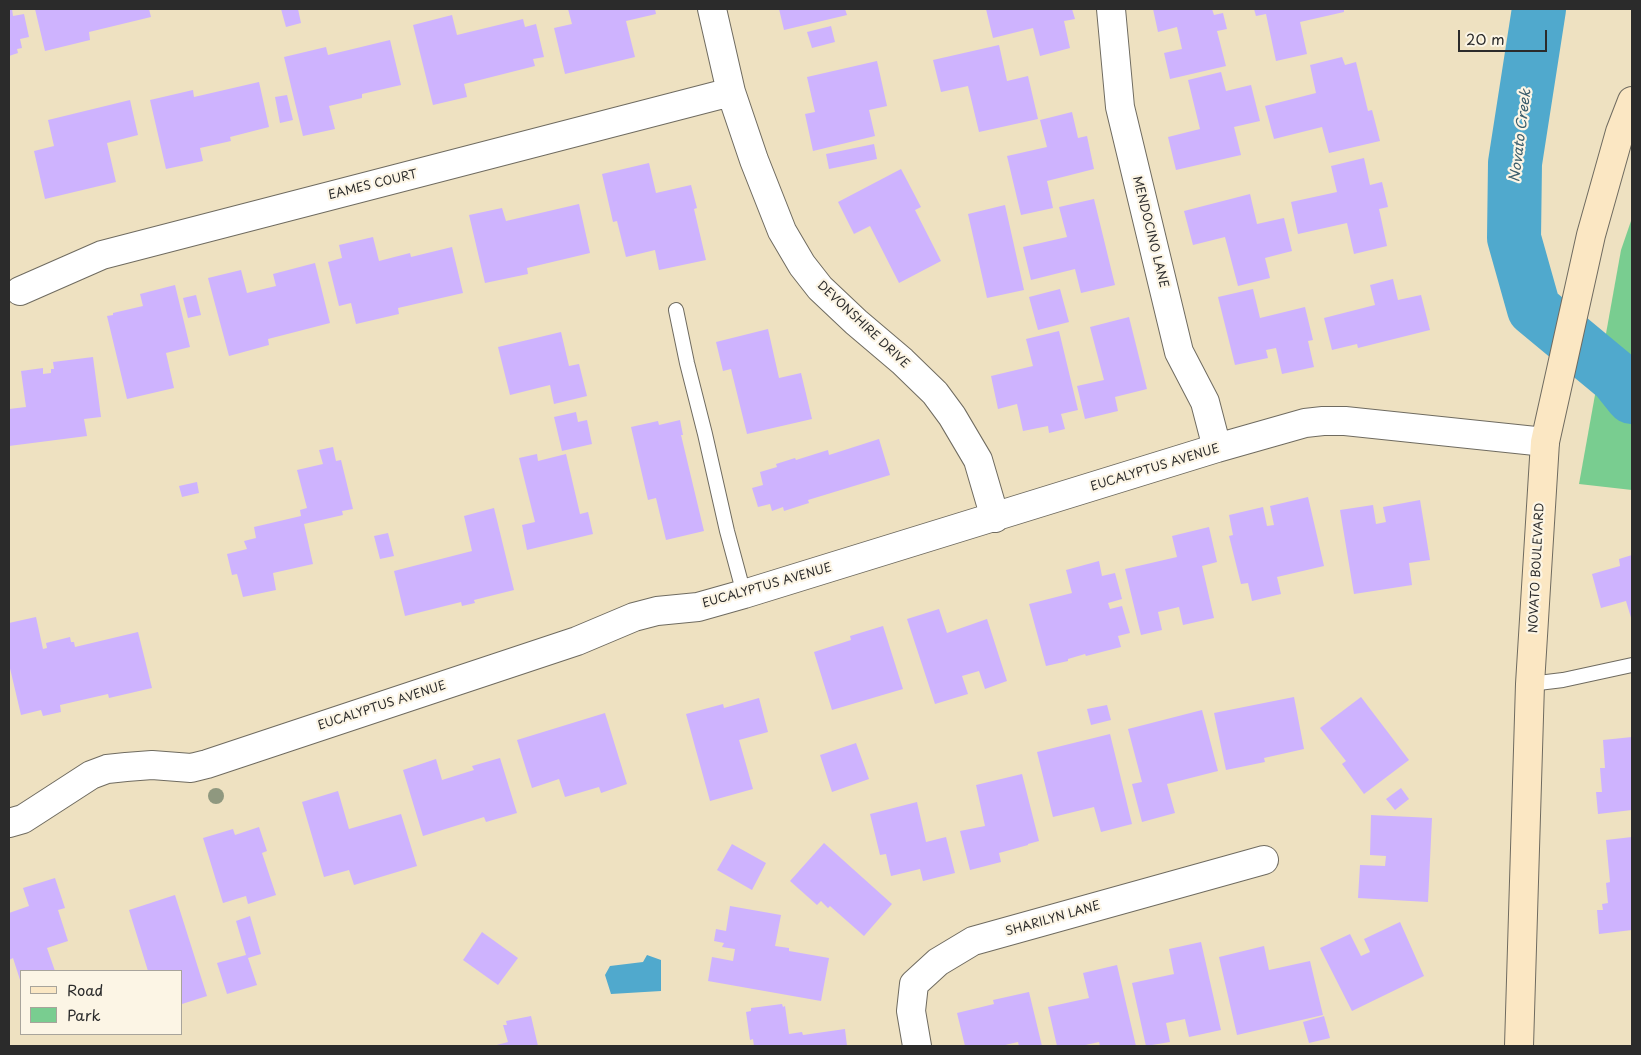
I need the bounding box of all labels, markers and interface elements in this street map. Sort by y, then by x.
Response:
scale bar [1461,20,1550,52]
text: 20 m [1466,27,1505,50]
water label: Novato Creek [1507,88,1535,184]
street label: EAMES COURT [327,167,419,203]
street label: MENDOCINO LANE [1129,175,1171,289]
street label: DEVONSHIRE DRIVE [814,279,912,371]
street label: EUCALYPTUS AVENUE [1089,442,1221,494]
street label: NOVATO BOULEVARD [1526,502,1548,634]
street label: EUCALYPTUS AVENUE [701,561,833,611]
street label: EUCALYPTUS AVENUE [316,679,448,733]
street label: SHARILYN LANE [1004,899,1102,939]
legend [20,970,182,1035]
text: Road [67,978,103,1001]
text: Park [67,1003,101,1026]

